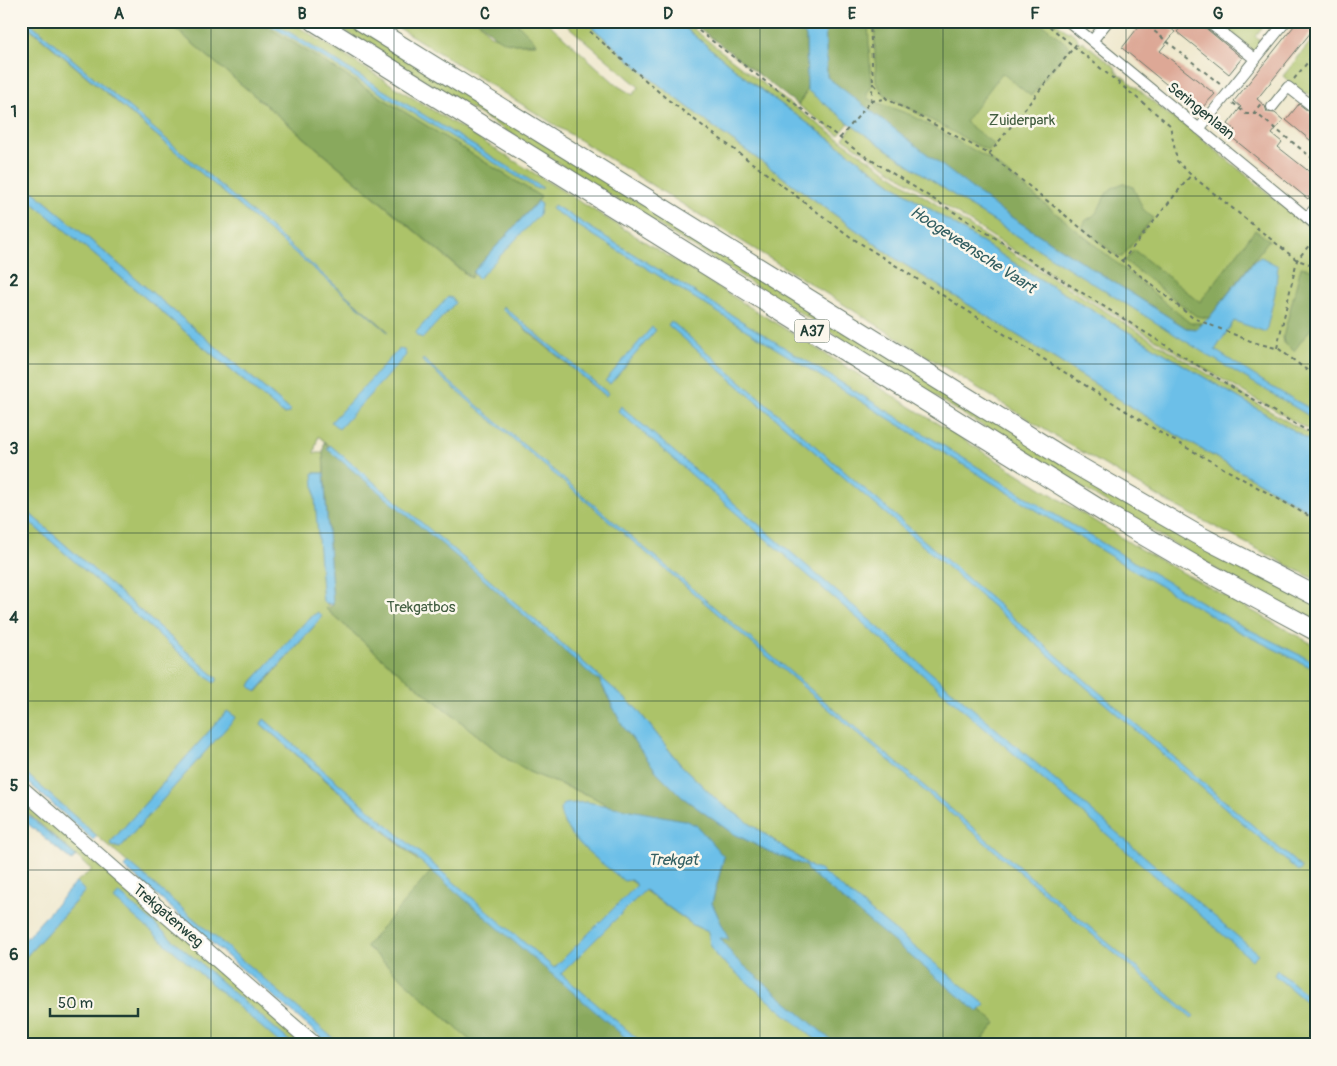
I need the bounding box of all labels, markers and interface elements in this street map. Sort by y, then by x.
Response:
text: A [114,4,125,24]
text: B [297,4,307,24]
text: C [480,4,490,24]
text: D [663,4,673,24]
text: E [848,4,857,24]
text: F [1030,4,1040,24]
text: G [1213,4,1224,24]
street label: Seringenlaan [1163,78,1239,144]
text: 1 [11,102,17,122]
park label: Zuiderpark [989,111,1056,130]
water label: Hoogeveensche Vaart [907,202,1041,299]
text: 2 [10,271,19,291]
road number: A37 [794,320,830,342]
text: 3 [10,439,19,459]
park label: Trekgatbos [387,598,456,617]
text: 4 [9,608,19,628]
text: 5 [10,776,19,796]
water label: Trekgat [648,850,699,870]
street label: Trekgatenweg [129,880,207,952]
text: 6 [9,945,19,965]
scale bar [50,986,138,1018]
text: 50 m [58,994,93,1013]

